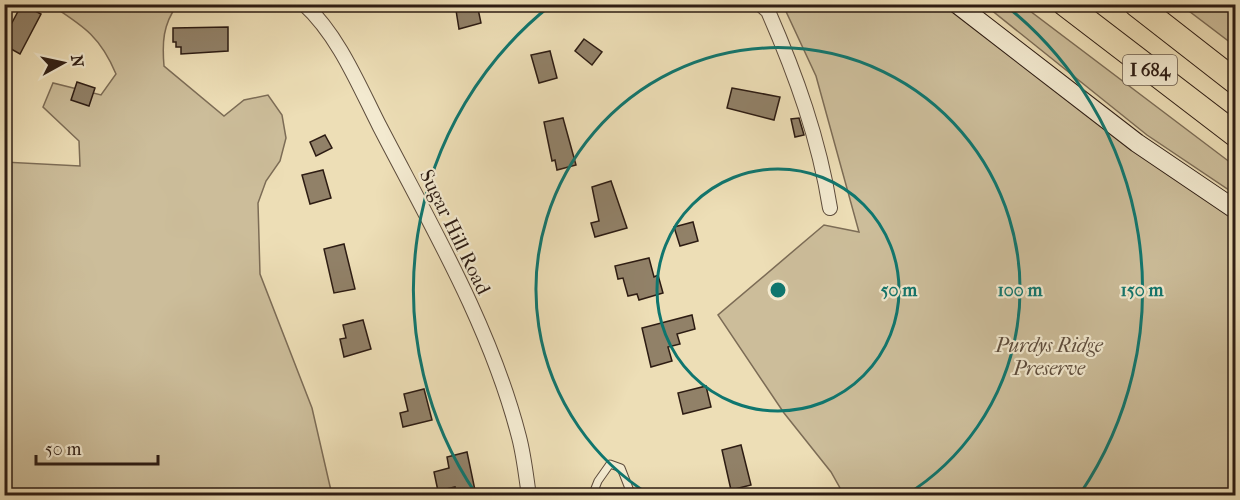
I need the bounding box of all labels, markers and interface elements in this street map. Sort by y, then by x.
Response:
north arrow [33,33,93,93]
text: N [67,54,88,69]
road number: I 684 [1123,55,1177,85]
street label: Sugar Hill Road [415,166,496,299]
centre of rings [768,280,788,300]
text: 50 m [881,280,918,301]
text: 100 m [997,280,1044,301]
text: 150 m [1121,280,1164,301]
park label: Purdys Ridge Preserve [994,334,1104,380]
scale bar [36,428,158,466]
text: 50 m [45,439,82,460]

